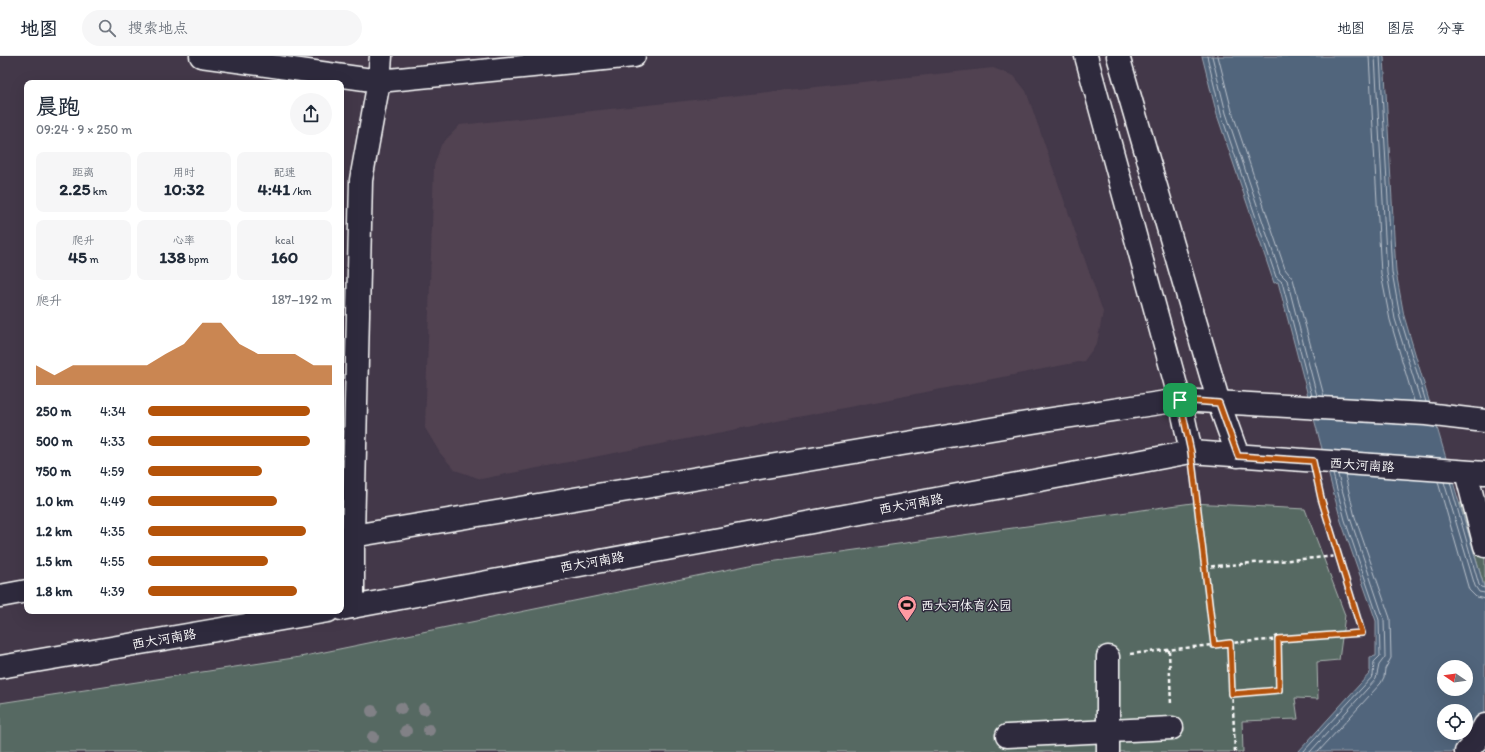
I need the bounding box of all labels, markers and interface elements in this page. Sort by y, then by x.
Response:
search box [82,10,362,46]
text: 地图 [20,17,58,40]
icon: search [96,17,118,39]
text: 搜索地点 [128,19,188,37]
text: 地图 [1337,20,1365,37]
text: 图层 [1387,20,1415,37]
text: 分享 [1437,20,1465,37]
text: 晨跑 [36,93,80,120]
button: share [290,93,332,135]
text: 09:24 · 9 × 250 m [36,122,132,137]
text: 距离 [72,166,94,179]
text: 用时 [173,166,195,179]
text: 配速 [274,166,296,179]
text: 2.25 [59,179,90,199]
text: 10:32 [164,179,204,199]
text: 4:41 [258,179,290,199]
text: km [90,185,107,198]
text: /km [290,185,312,198]
text: 爬升 [72,234,94,247]
text: 心率 [173,234,195,247]
text: kcal [275,234,294,247]
text: 45 [68,247,87,267]
text: 138 [159,247,186,267]
text: 160 [271,247,298,267]
text: m [87,253,99,266]
text: bpm [186,253,209,266]
text: 187–192 m [272,292,332,307]
text: 爬升 [36,293,62,308]
pin [1163,383,1197,417]
icon: arrive [1169,389,1191,411]
text: 250 m [36,404,72,419]
text: 4:34 [100,404,126,419]
text: 500 m [36,434,73,449]
text: 4:33 [100,434,125,449]
street label: 西大河南路 [1329,455,1395,475]
text: 750 m [36,464,71,479]
text: 4:59 [100,464,125,479]
street label: 西大河南路 [878,491,944,517]
text: 1.0 km [36,494,73,509]
text: 4:49 [100,494,126,509]
text: 1.2 km [36,524,72,539]
text: 4:35 [100,524,125,539]
street label: 西大河南路 [559,549,625,575]
text: 1.5 km [36,554,72,569]
text: 4:55 [100,554,125,569]
text: 1.8 km [36,584,72,599]
text: 4:39 [100,584,125,599]
sports icon: 西大河体育公园 [896,594,918,622]
place label: 西大河体育公园 [921,598,1012,613]
street label: 西大河南路 [131,626,197,652]
north arrow [1437,660,1473,696]
map controls [1437,660,1473,740]
button: locate [1437,704,1473,740]

